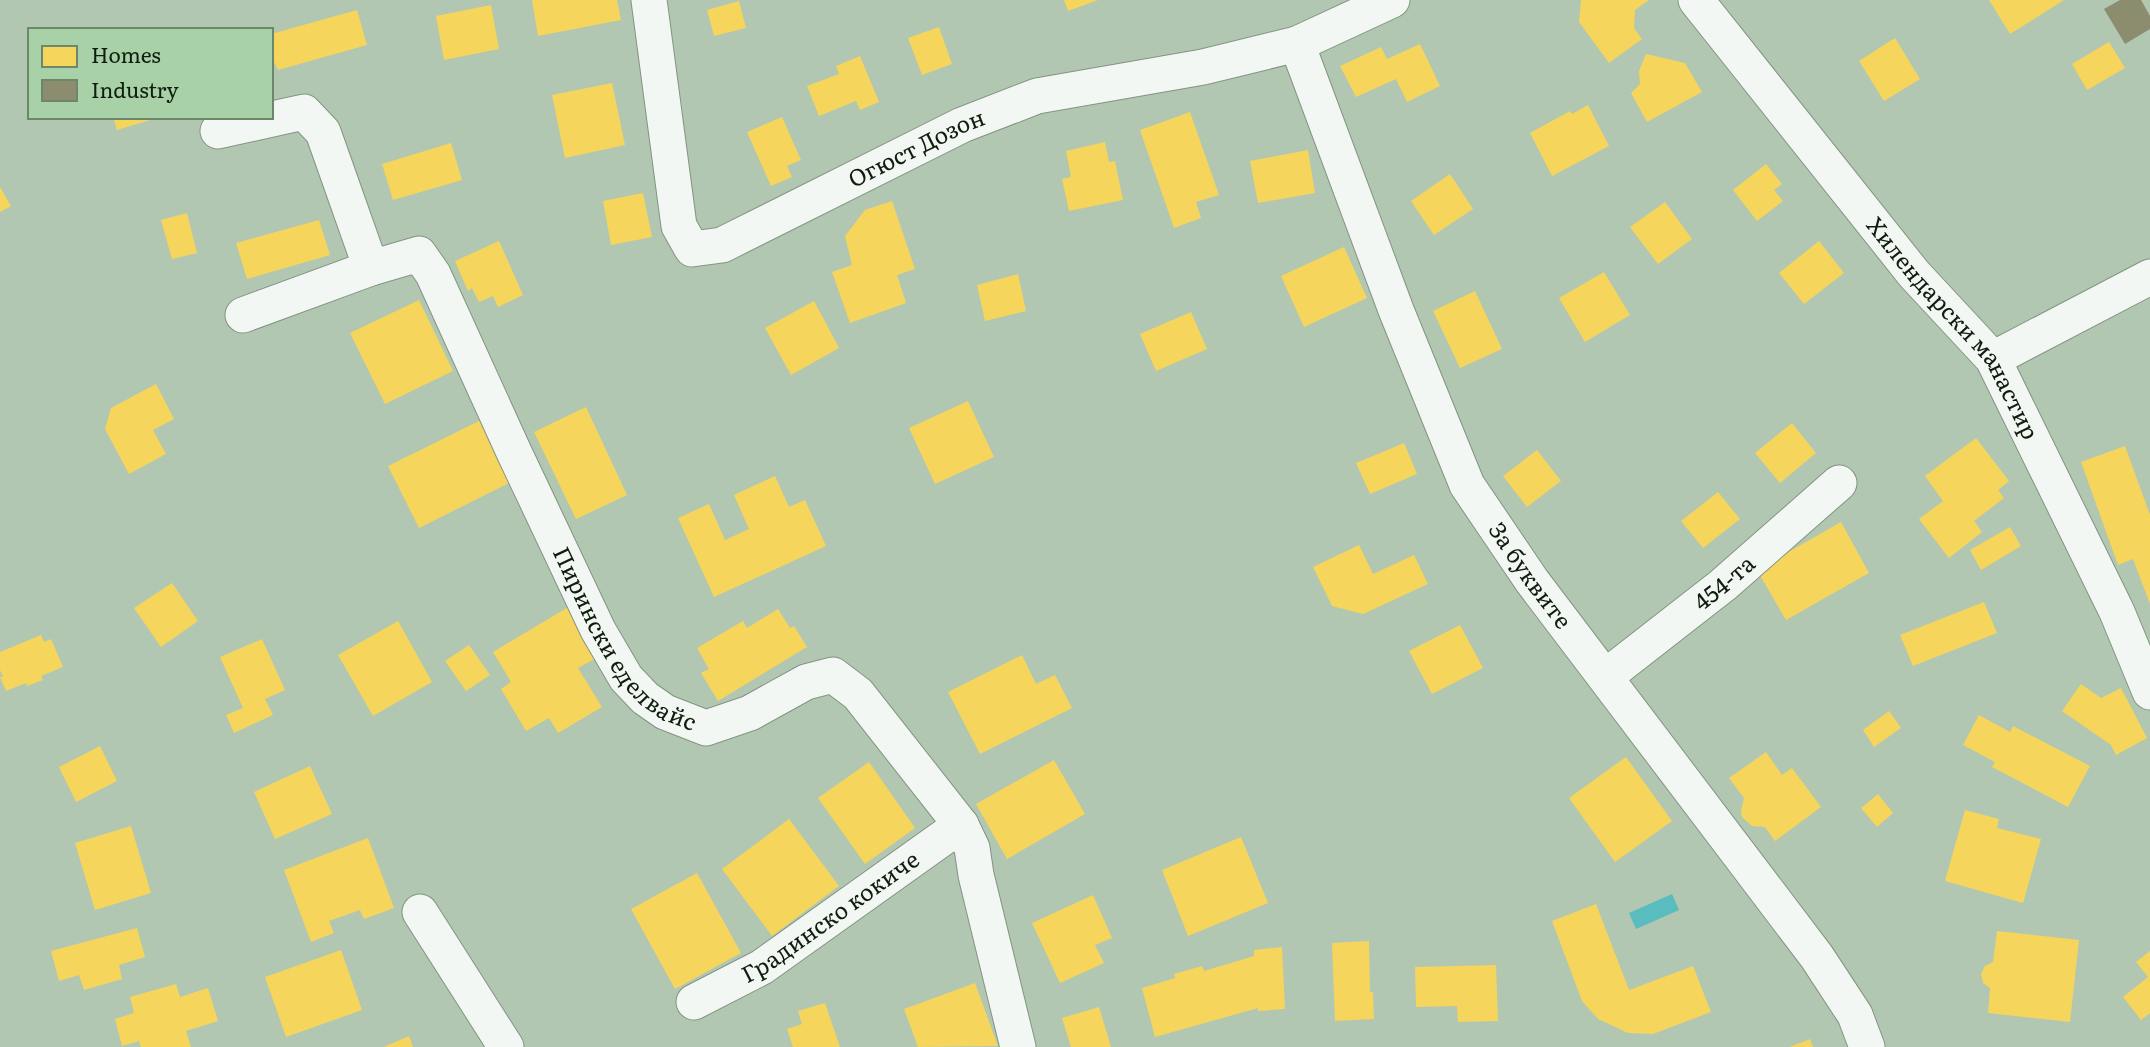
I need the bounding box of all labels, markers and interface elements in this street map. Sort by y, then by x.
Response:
legend [28,28,273,119]
text: Homes [91,38,161,69]
text: Industry [91,73,179,104]
street label: Огюст Дозон [842,99,989,194]
street label: Хилендарски манастир [1860,209,2049,445]
street label: За буквите [1482,514,1581,635]
street label: Пирински еделвайс [546,540,702,738]
street label: 454-та [1685,545,1762,617]
street label: Градинско кокиче [735,841,925,990]

